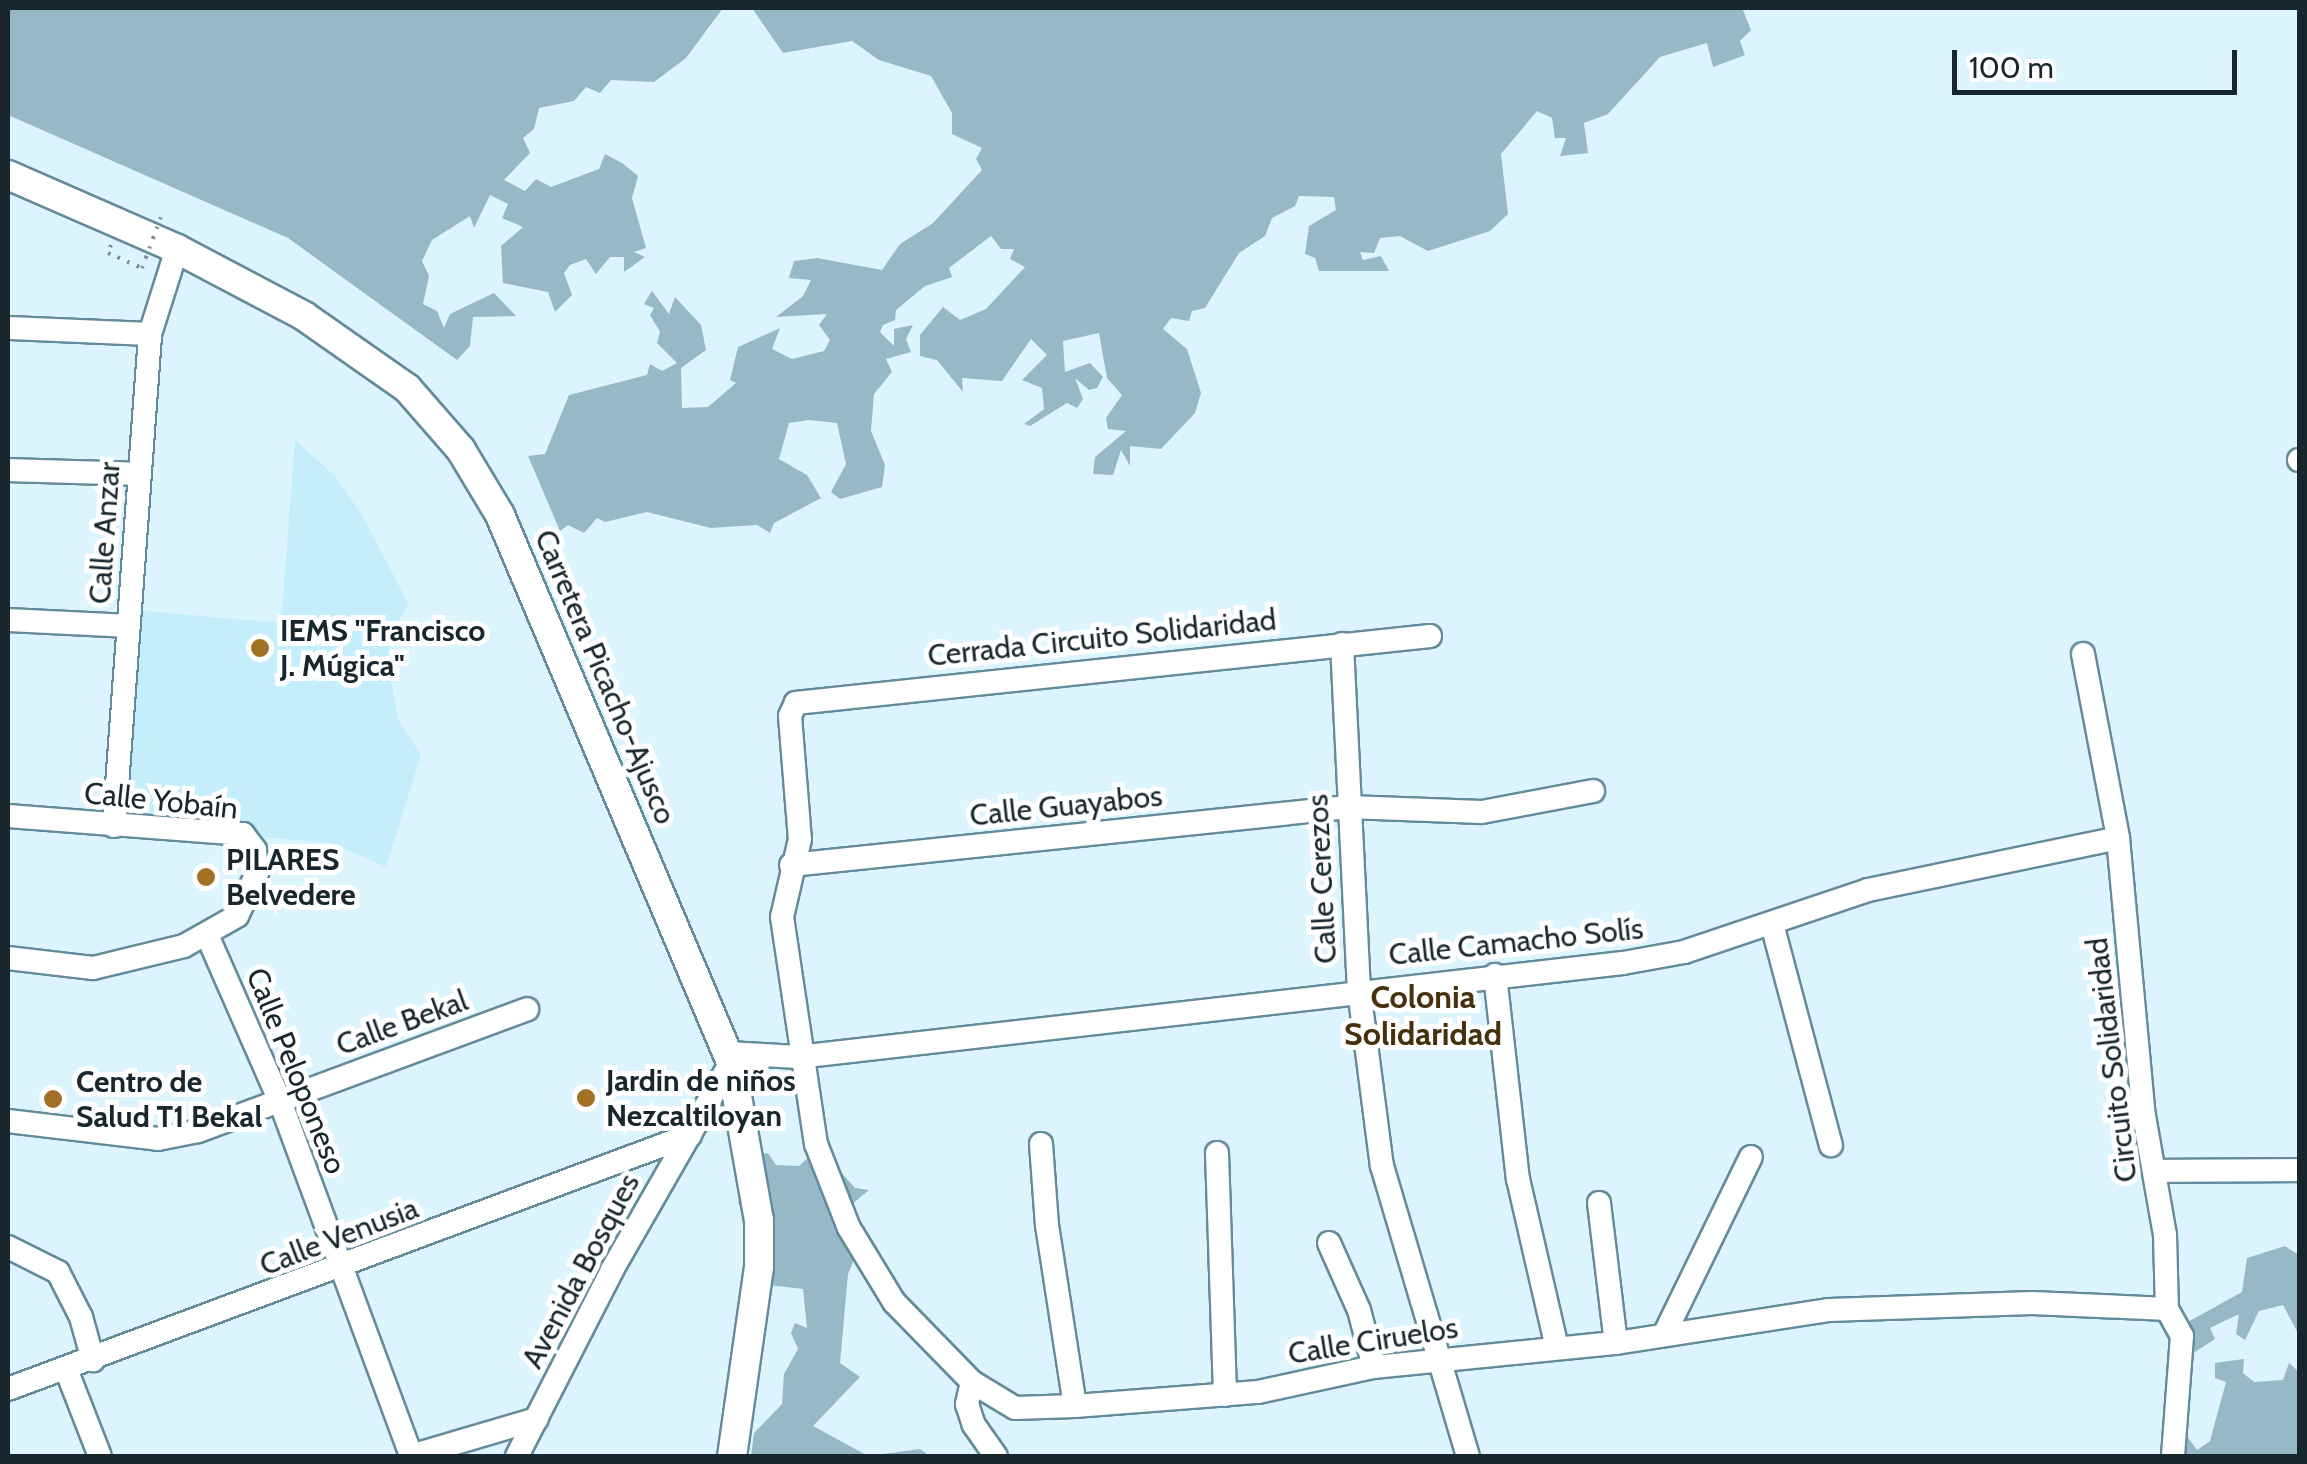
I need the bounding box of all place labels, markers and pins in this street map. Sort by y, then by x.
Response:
place label: IEMS "Francisco J. Múgica" [280,613,485,684]
marker: IEMS "Francisco J. Múgica" [249,637,271,659]
place label: PILARES Belvedere [226,842,356,912]
marker: PILARES Belvedere [195,866,217,888]
place label: Jardin de niños Nezcaltiloyan [606,1063,796,1134]
place label: Centro de Salud T1 Bekal [76,1064,262,1134]
marker: Centro de Salud T1 Bekal [40,1086,66,1112]
marker: Jardin de niños Nezcaltiloyan [575,1087,597,1109]

